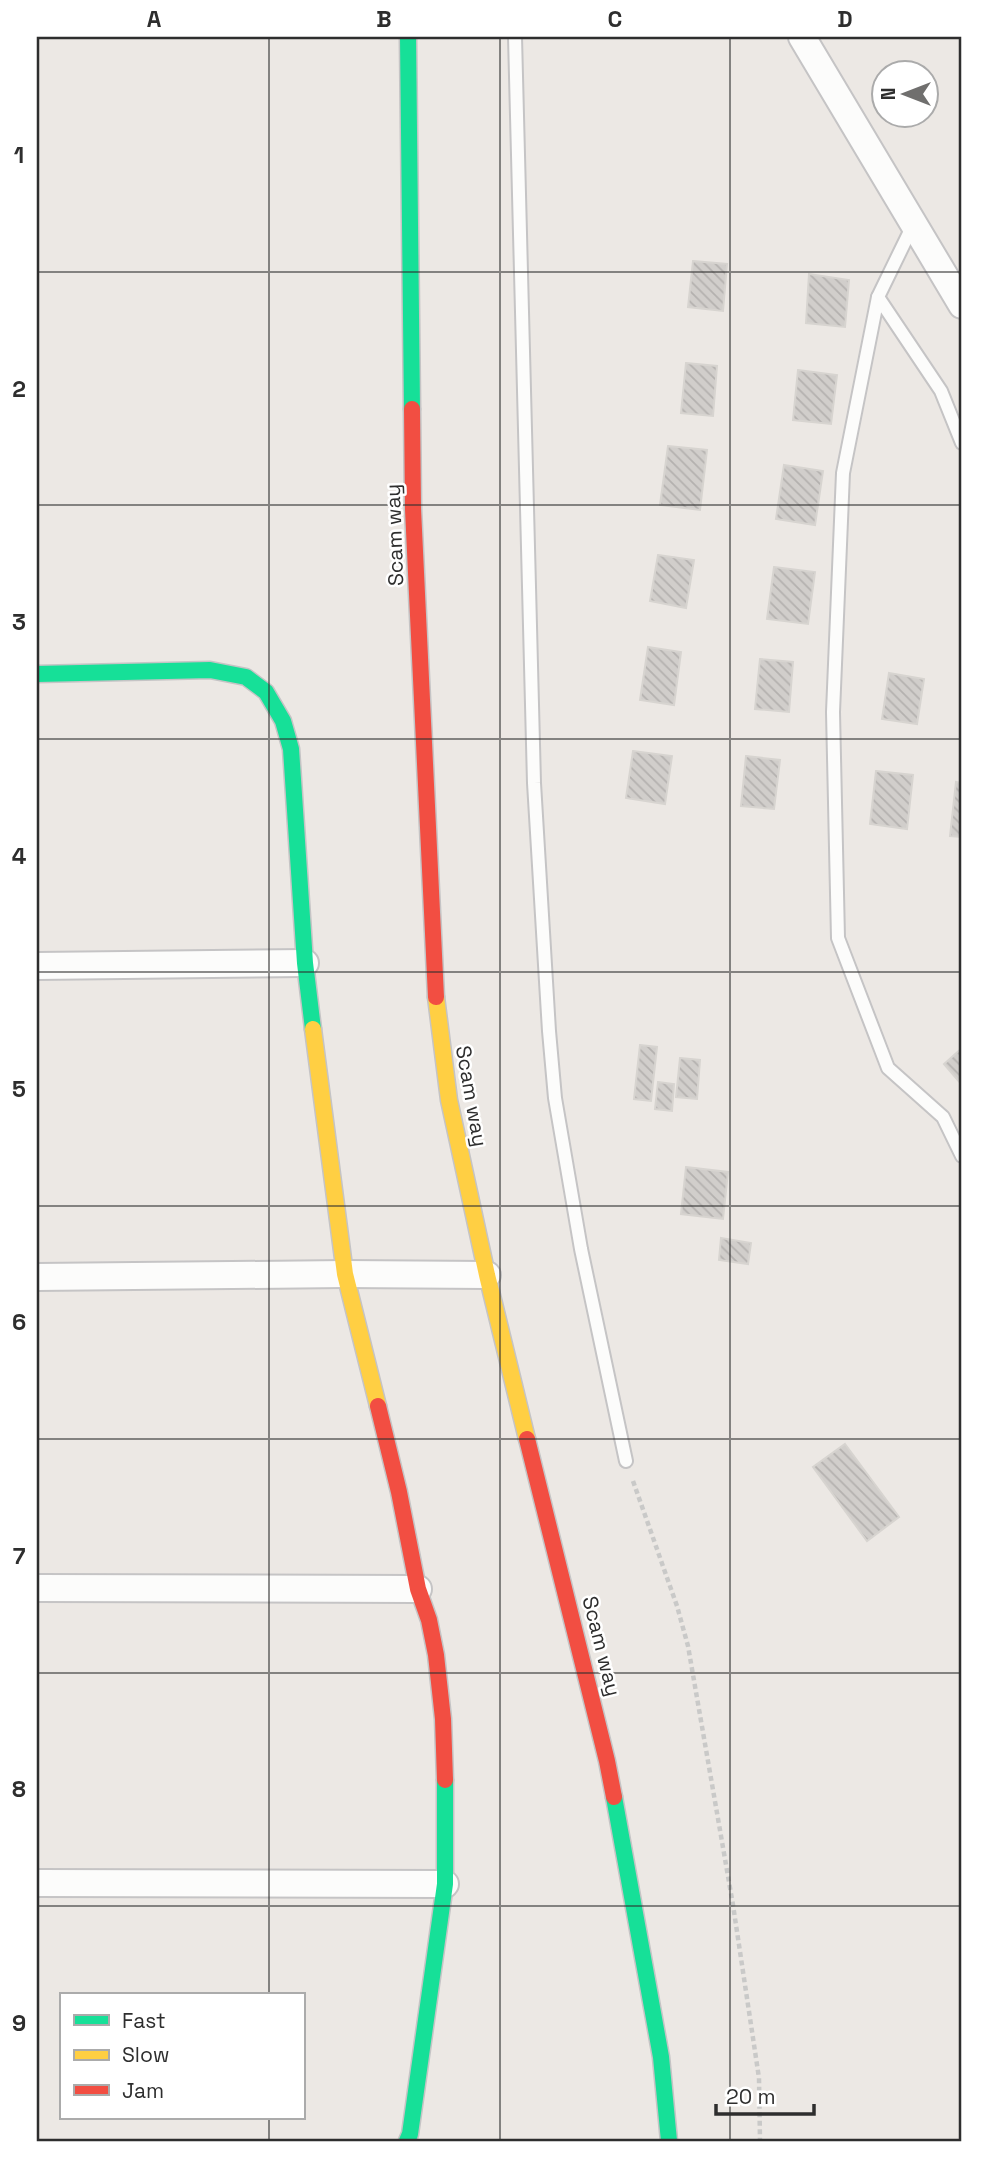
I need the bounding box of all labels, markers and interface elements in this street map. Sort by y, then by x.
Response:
text: A [147,4,162,34]
text: B [376,4,392,34]
text: C [608,4,622,34]
text: D [837,4,853,34]
north arrow [870,60,940,130]
text: N [876,88,901,100]
text: 1 [14,140,24,170]
text: 2 [12,374,26,404]
street label: Scam way [379,483,409,587]
text: 3 [12,607,26,637]
text: 4 [12,841,27,871]
street label: Scam way [450,1043,494,1149]
text: 5 [12,1074,26,1104]
text: 6 [12,1307,26,1337]
text: 7 [13,1541,26,1571]
street label: Scam way [577,1593,627,1699]
text: 8 [12,1774,26,1804]
legend [60,1993,304,2118]
text: Fast [122,2007,166,2034]
text: 9 [12,2008,26,2038]
text: Slow [122,2041,170,2068]
scale bar [716,2073,814,2117]
text: Jam [122,2077,164,2104]
text: 20 m [726,2083,776,2110]

